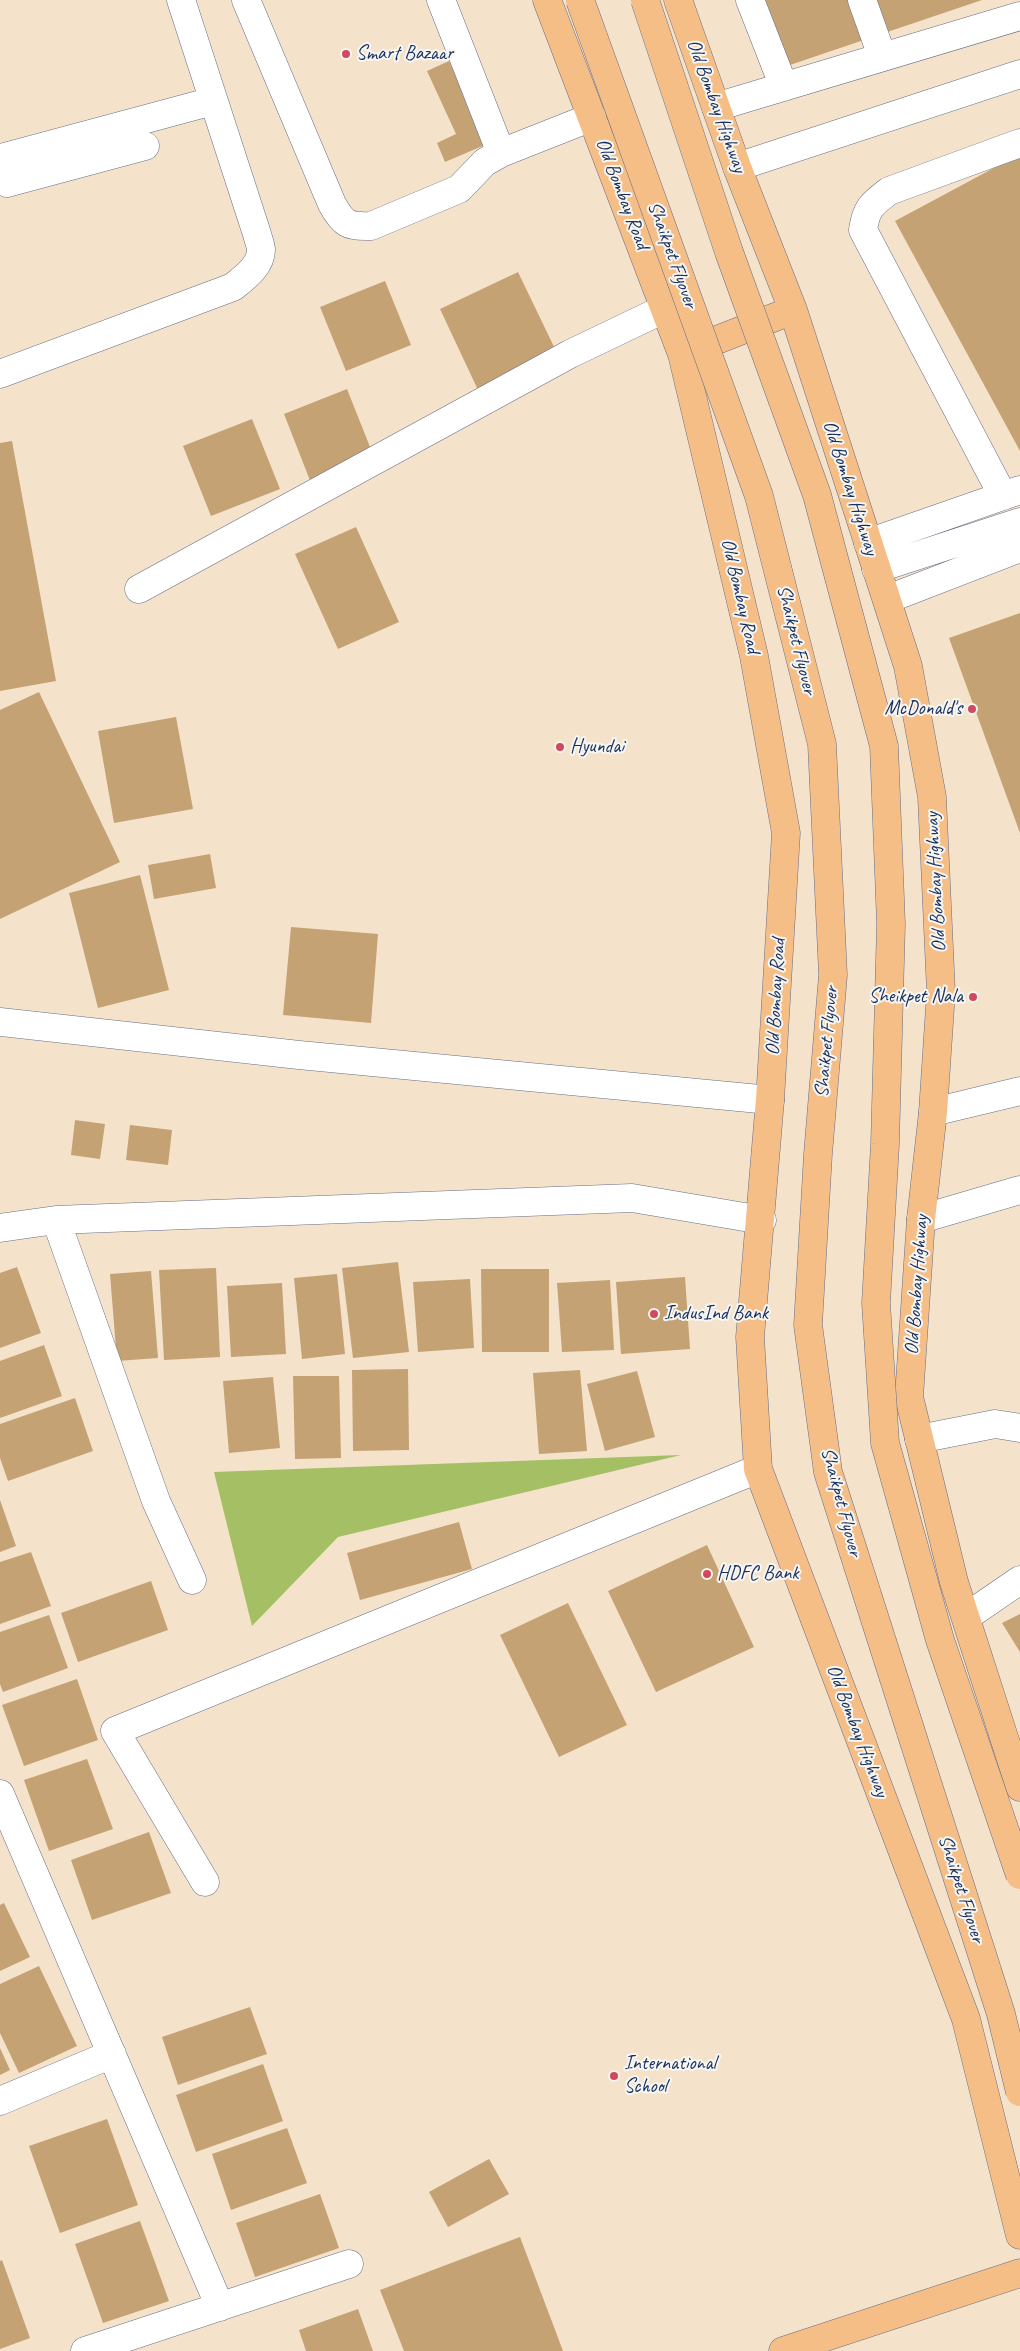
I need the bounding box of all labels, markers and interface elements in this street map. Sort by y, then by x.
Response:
street label: Old Bombay Highway [681,36,751,176]
place label: Smart Bazaar [356,42,453,66]
marker: Smart Bazaar [340,48,352,60]
street label: Old Bombay Road [590,135,654,253]
street label: Shaikpet Flyover [642,198,702,312]
street label: Old Bombay Highway [817,418,883,558]
street label: Old Bombay Road [715,536,765,656]
street label: Shaikpet Flyover [771,583,821,697]
place label: McDonald's [884,697,962,721]
marker: McDonald's [966,703,978,715]
place label: Hyundai [570,735,624,759]
marker: Hyundai [554,741,566,753]
street label: Old Bombay Highway [920,811,952,953]
street label: Old Bombay Road [761,938,791,1056]
street label: Shaikpet Flyover [810,985,844,1099]
place label: Sheikpet Nala [868,985,963,1009]
marker: Sheikpet Nala [967,991,979,1003]
street label: Old Bombay Highway [900,1214,934,1356]
place label: IndusInd Bank [664,1302,768,1326]
marker: IndusInd Bank [648,1308,660,1320]
street label: Shaikpet Flyover [815,1445,867,1559]
place label: HDFC Bank [717,1562,798,1586]
marker: HDFC Bank [701,1568,713,1580]
street label: Old Bombay Highway [821,1661,893,1801]
street label: Shaikpet Flyover [932,1832,990,1946]
place label: International School [624,2052,716,2099]
marker: International School [608,2070,620,2082]

